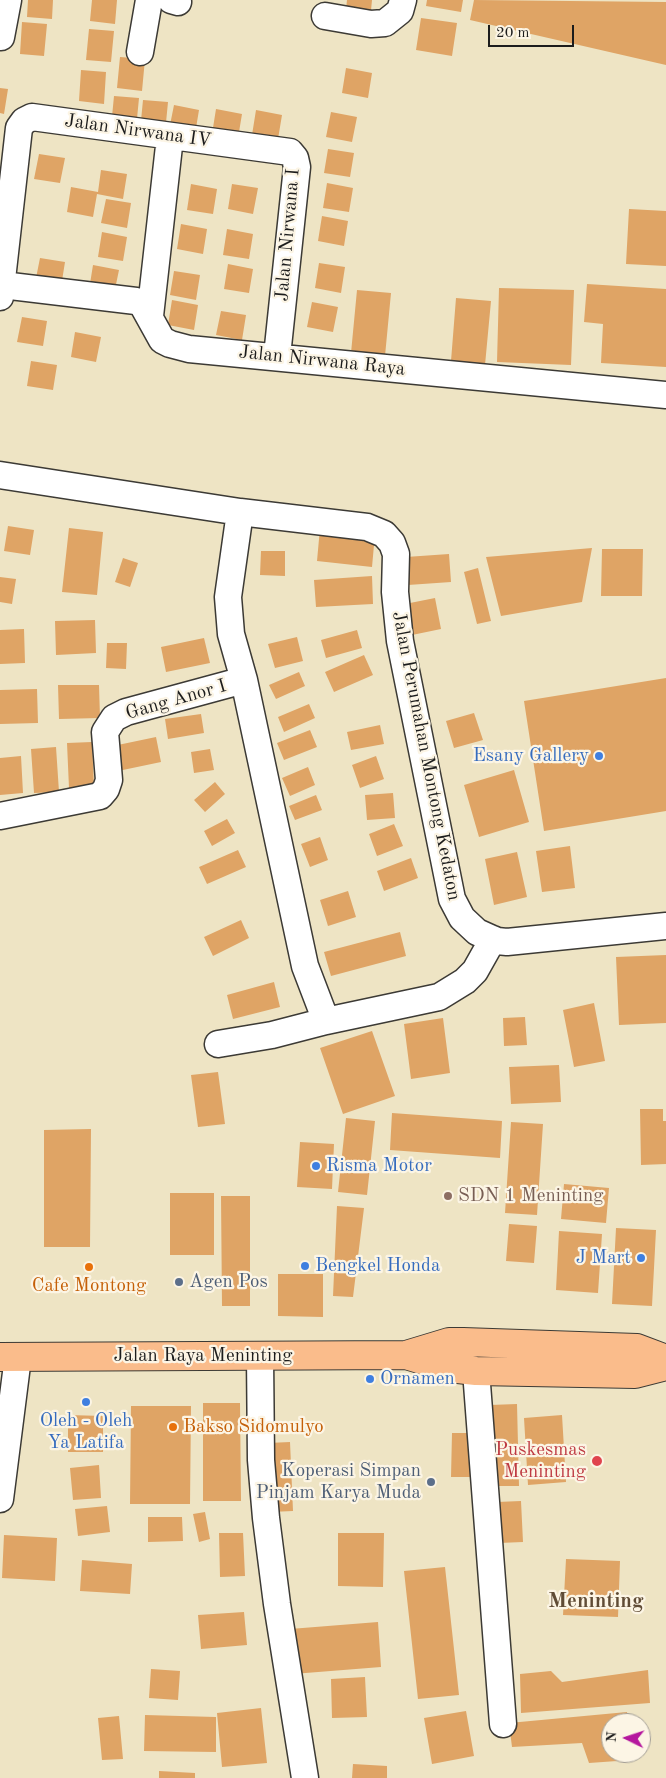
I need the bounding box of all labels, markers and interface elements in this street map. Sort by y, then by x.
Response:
scale bar [491,15,577,47]
text: 20 m [496,26,530,41]
street label: Jalan Nirwana IV [63,109,213,153]
street label: Jalan Nirwana I [271,168,305,302]
street label: Jalan Nirwana Raya [238,341,406,381]
street label: Jalan Perumahan Montong Kedaton [387,609,465,903]
street label: Gang Anor I [123,675,229,725]
place label: Esany Gallery [473,745,589,767]
marker: Esany Gallery [593,750,605,762]
place label: Risma Motor [326,1155,432,1177]
marker: Risma Motor [310,1160,322,1172]
place label: SDN 1 Meninting [458,1185,604,1207]
marker: SDN 1 Meninting [442,1190,454,1202]
place label: J Mart [576,1247,631,1269]
marker: J Mart [635,1252,647,1264]
place label: Bengkel Honda [315,1255,440,1277]
marker: Bengkel Honda [299,1260,311,1272]
marker: Cafe Montong [83,1261,95,1273]
place label: Agen Pos [189,1271,268,1293]
place label: Cafe Montong [32,1275,146,1297]
marker: Agen Pos [173,1276,185,1288]
street label: Jalan Raya Meninting [113,1345,293,1367]
place label: Ornamen [380,1368,455,1390]
marker: Ornamen [364,1373,376,1385]
marker: Oleh - Oleh Ya Latifa [80,1396,92,1408]
place label: Oleh - Oleh Ya Latifa [40,1410,132,1454]
place label: Bakso Sidomulyo [183,1416,324,1438]
marker: Bakso Sidomulyo [167,1421,179,1433]
place label: Puskesmas Meninting [495,1439,586,1483]
marker: Puskesmas Meninting [590,1454,604,1468]
place label: Koperasi Simpan Pinjam Karya Muda [256,1460,421,1504]
marker: Koperasi Simpan Pinjam Karya Muda [425,1476,437,1488]
district label: Meninting [548,1588,644,1614]
north arrow [601,1713,651,1763]
text: N [605,1731,619,1743]

